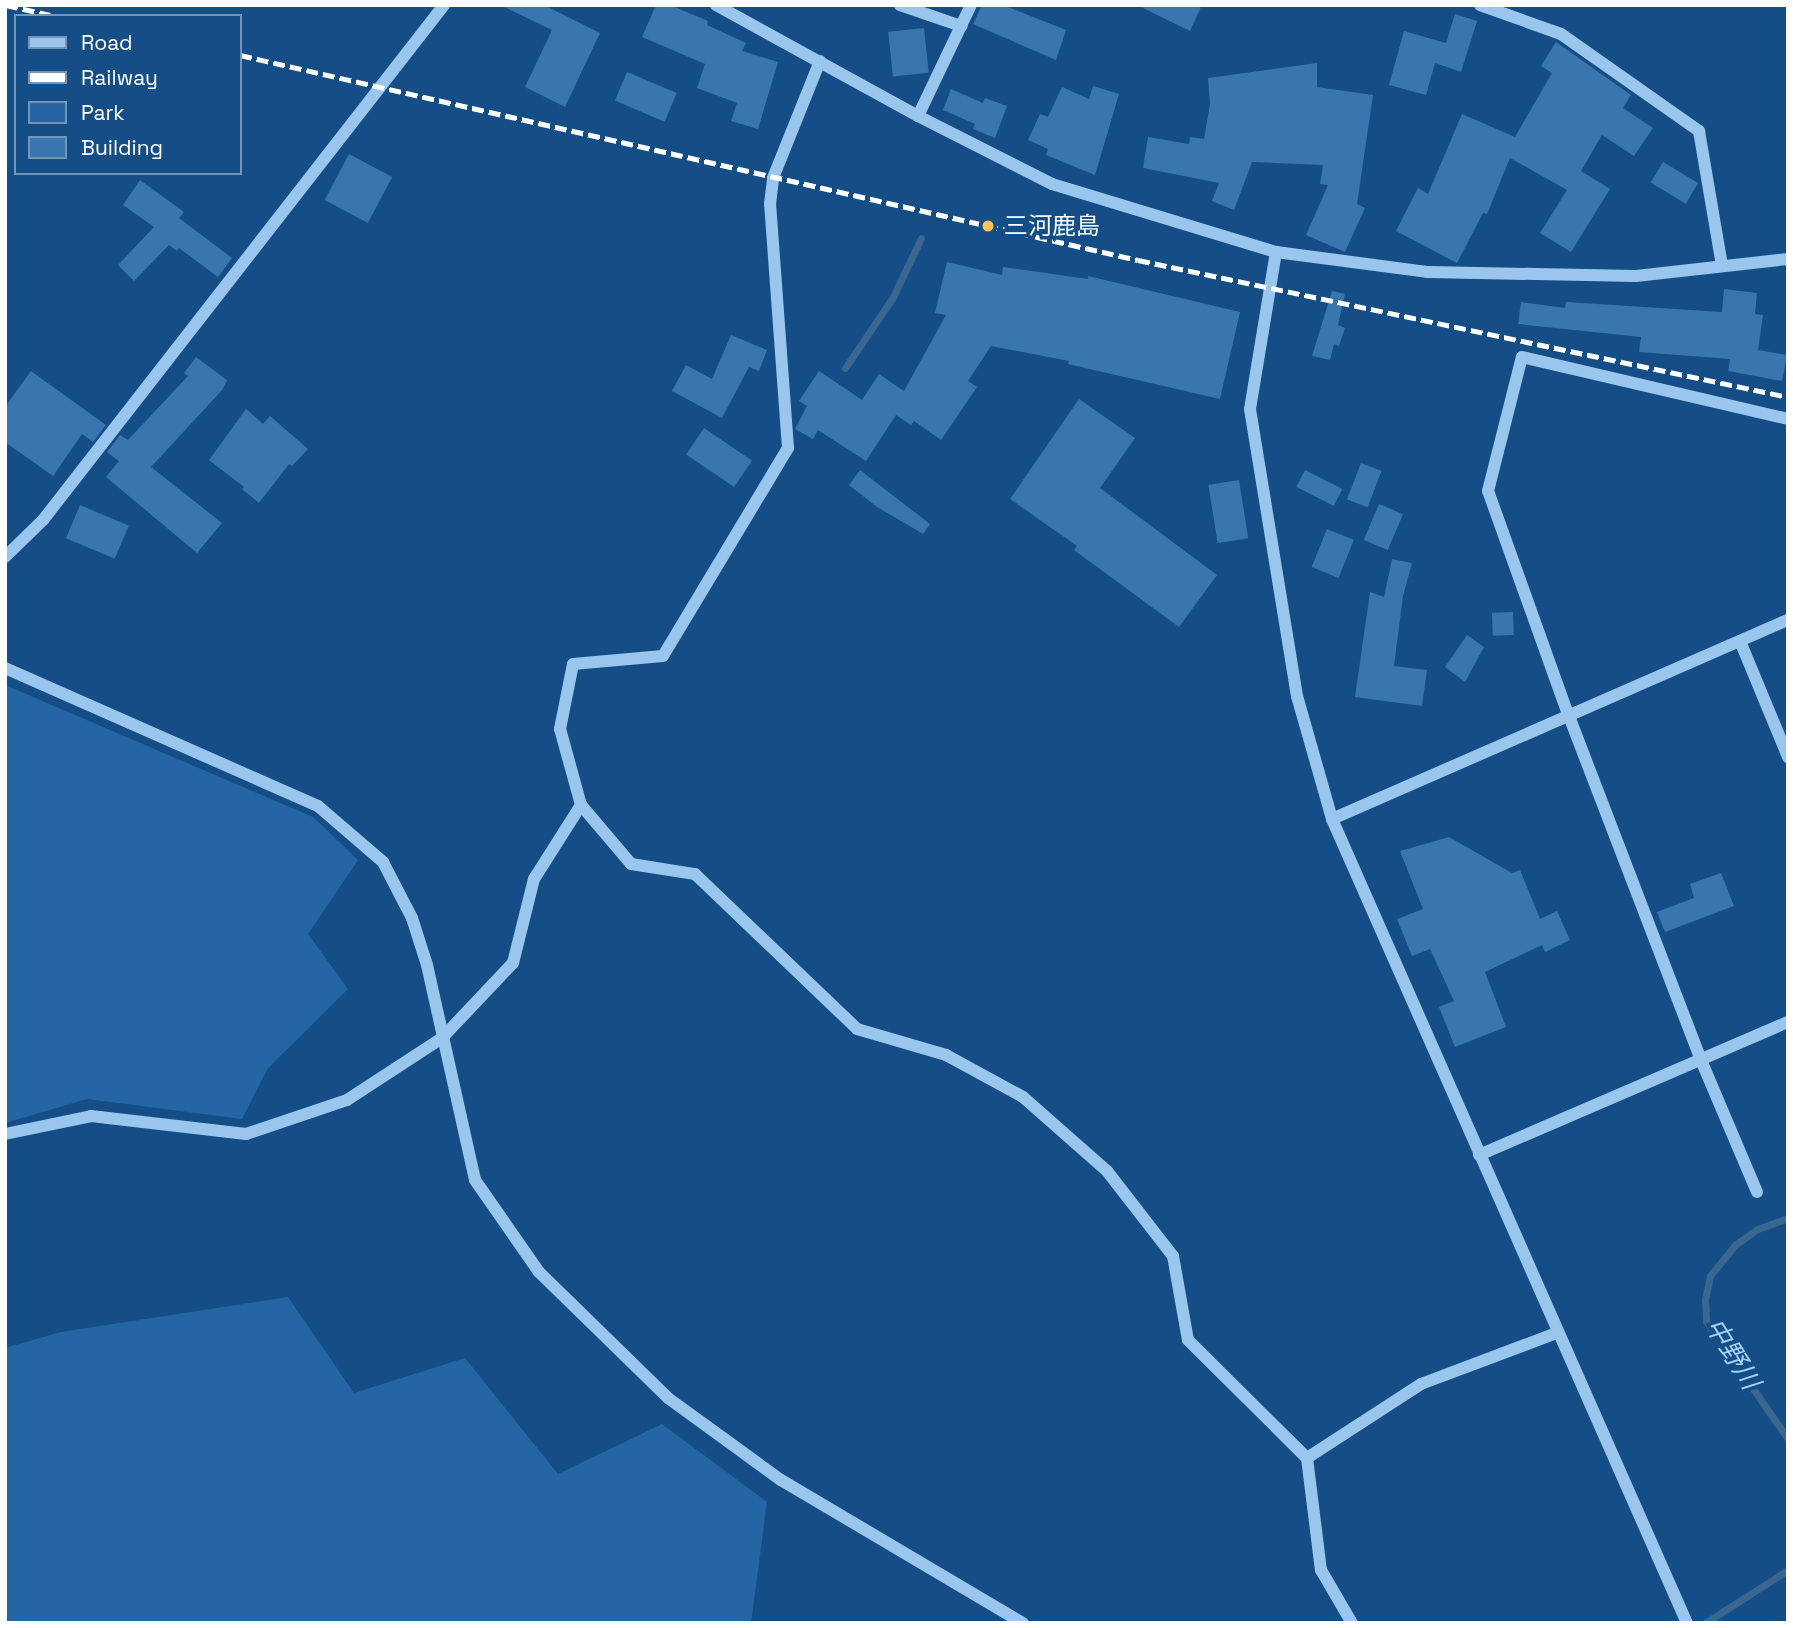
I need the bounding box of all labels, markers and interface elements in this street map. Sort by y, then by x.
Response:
legend [14,14,242,175]
text: Road [81,29,133,56]
text: Railway [81,64,158,91]
text: Park [81,99,125,126]
text: Building [81,134,163,161]
place label: 三河鹿島 [1004,212,1100,240]
marker: 三河鹿島 [978,216,998,236]
water label: 中野川 [1698,1313,1766,1395]

